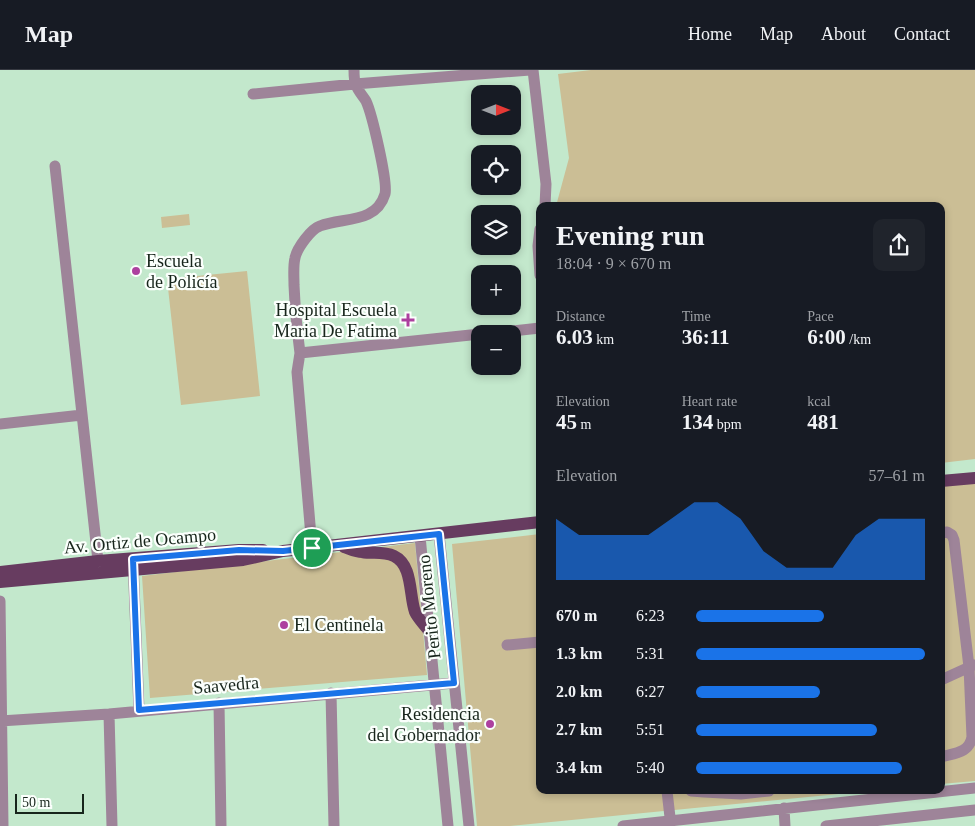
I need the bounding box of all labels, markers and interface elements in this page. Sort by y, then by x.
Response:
text: Map [25,21,73,47]
text: Home [688,24,732,44]
text: Map [760,24,793,44]
text: About [821,24,866,44]
text: Contact [894,24,950,44]
north arrow [471,85,521,135]
map controls [471,85,521,375]
button: locate [471,145,521,195]
button: layers [471,205,521,255]
button: share [873,219,925,271]
text: Evening run [556,220,705,251]
place label: Escuela de Policía [146,251,217,292]
text: 18:04 · 9 × 670 m [556,255,671,272]
marker: Escuela de Policía [130,265,142,277]
button: + [471,265,521,315]
place label: Hospital Escuela Maria De Fatima [274,300,397,341]
text: Distance [556,309,605,324]
text: Time [682,309,711,324]
text: Pace [807,309,834,324]
marker: Hospital Escuela Maria De Fatima [401,313,415,327]
button: − [471,325,521,375]
text: 6.03 [556,325,593,349]
text: 36:11 [682,325,730,349]
text: 6:00 [807,325,846,349]
text: km [593,332,614,347]
text: /km [846,332,871,347]
text: Elevation [556,394,610,409]
text: Heart rate [682,394,737,409]
text: kcal [807,394,831,409]
text: 45 [556,410,577,434]
text: 134 [682,410,713,434]
text: 481 [807,410,839,434]
text: m [577,417,591,432]
text: bpm [713,417,742,432]
text: Elevation [556,467,617,484]
text: 57–61 m [869,467,925,484]
street label: Av. Ortiz de Ocampo [63,524,217,558]
pin [291,527,333,569]
icon: arrive [298,534,326,562]
street label: Perito Moreno [414,554,444,660]
text: 670 m [556,607,597,624]
text: 6:23 [636,607,664,624]
place label: El Centinela [294,615,383,635]
marker: El Centinela [278,619,290,631]
text: 1.3 km [556,645,602,662]
text: 5:31 [636,645,664,662]
street label: Saavedra [192,672,260,698]
text: 2.0 km [556,683,602,700]
text: 6:27 [636,683,664,700]
place label: Residencia del Gobernador [368,704,480,745]
marker: Residencia del Gobernador [484,718,496,730]
text: 2.7 km [556,721,602,738]
text: 5:51 [636,721,664,738]
text: 3.4 km [556,759,602,776]
text: 5:40 [636,759,664,776]
scale bar [15,791,84,814]
text: 50 m [22,795,50,810]

